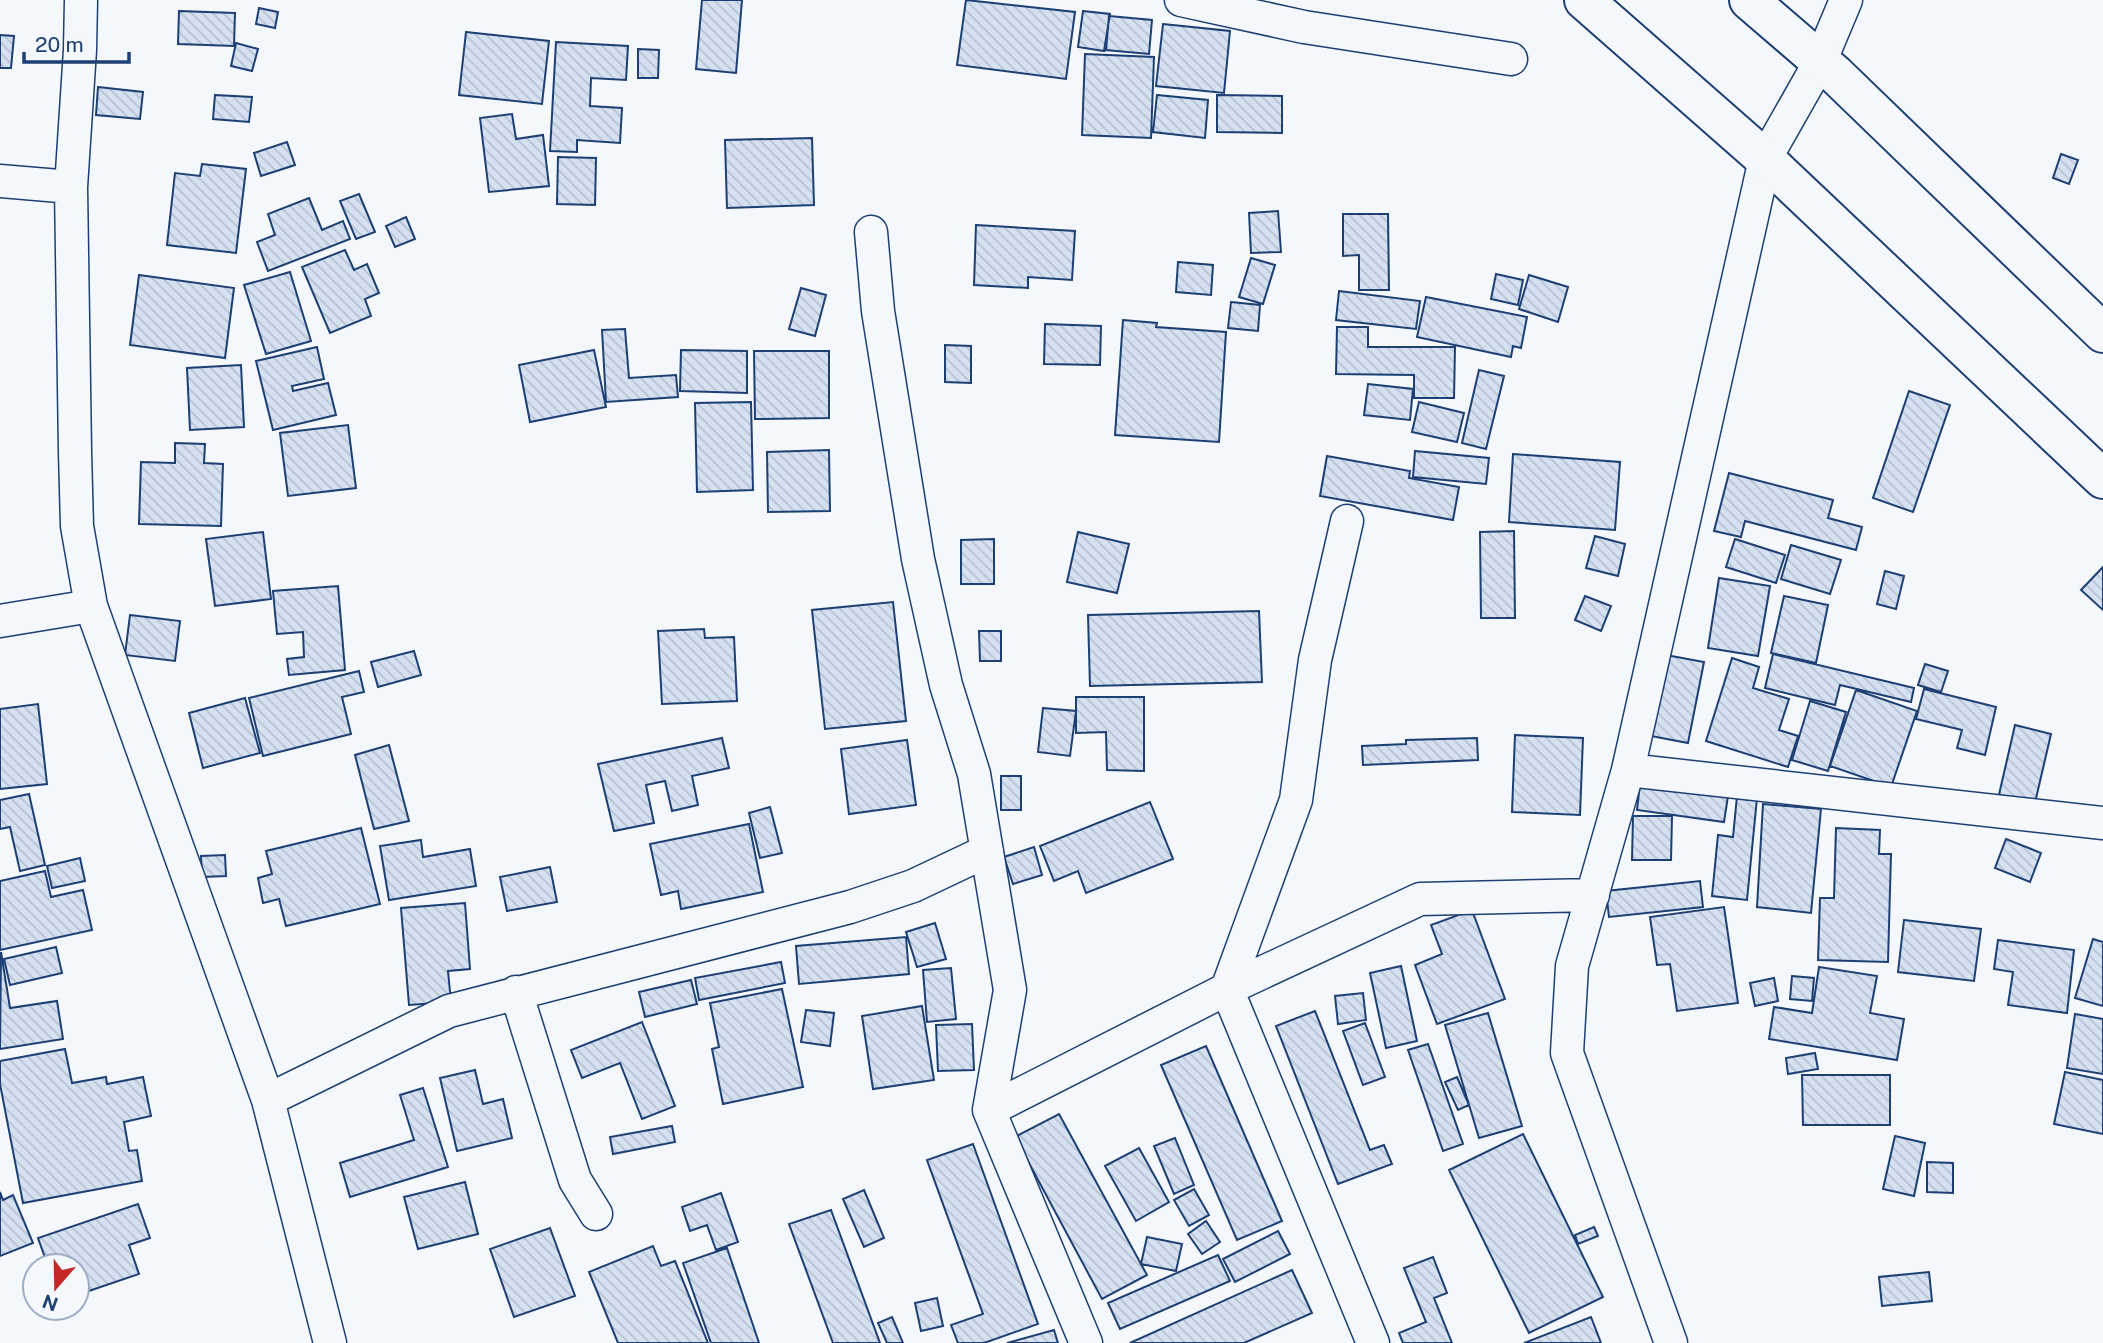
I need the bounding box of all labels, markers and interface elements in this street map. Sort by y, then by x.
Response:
scale bar [24,21,130,65]
text: 20 m [35,32,84,57]
north arrow [21,1252,91,1322]
text: N [39,1290,61,1316]

